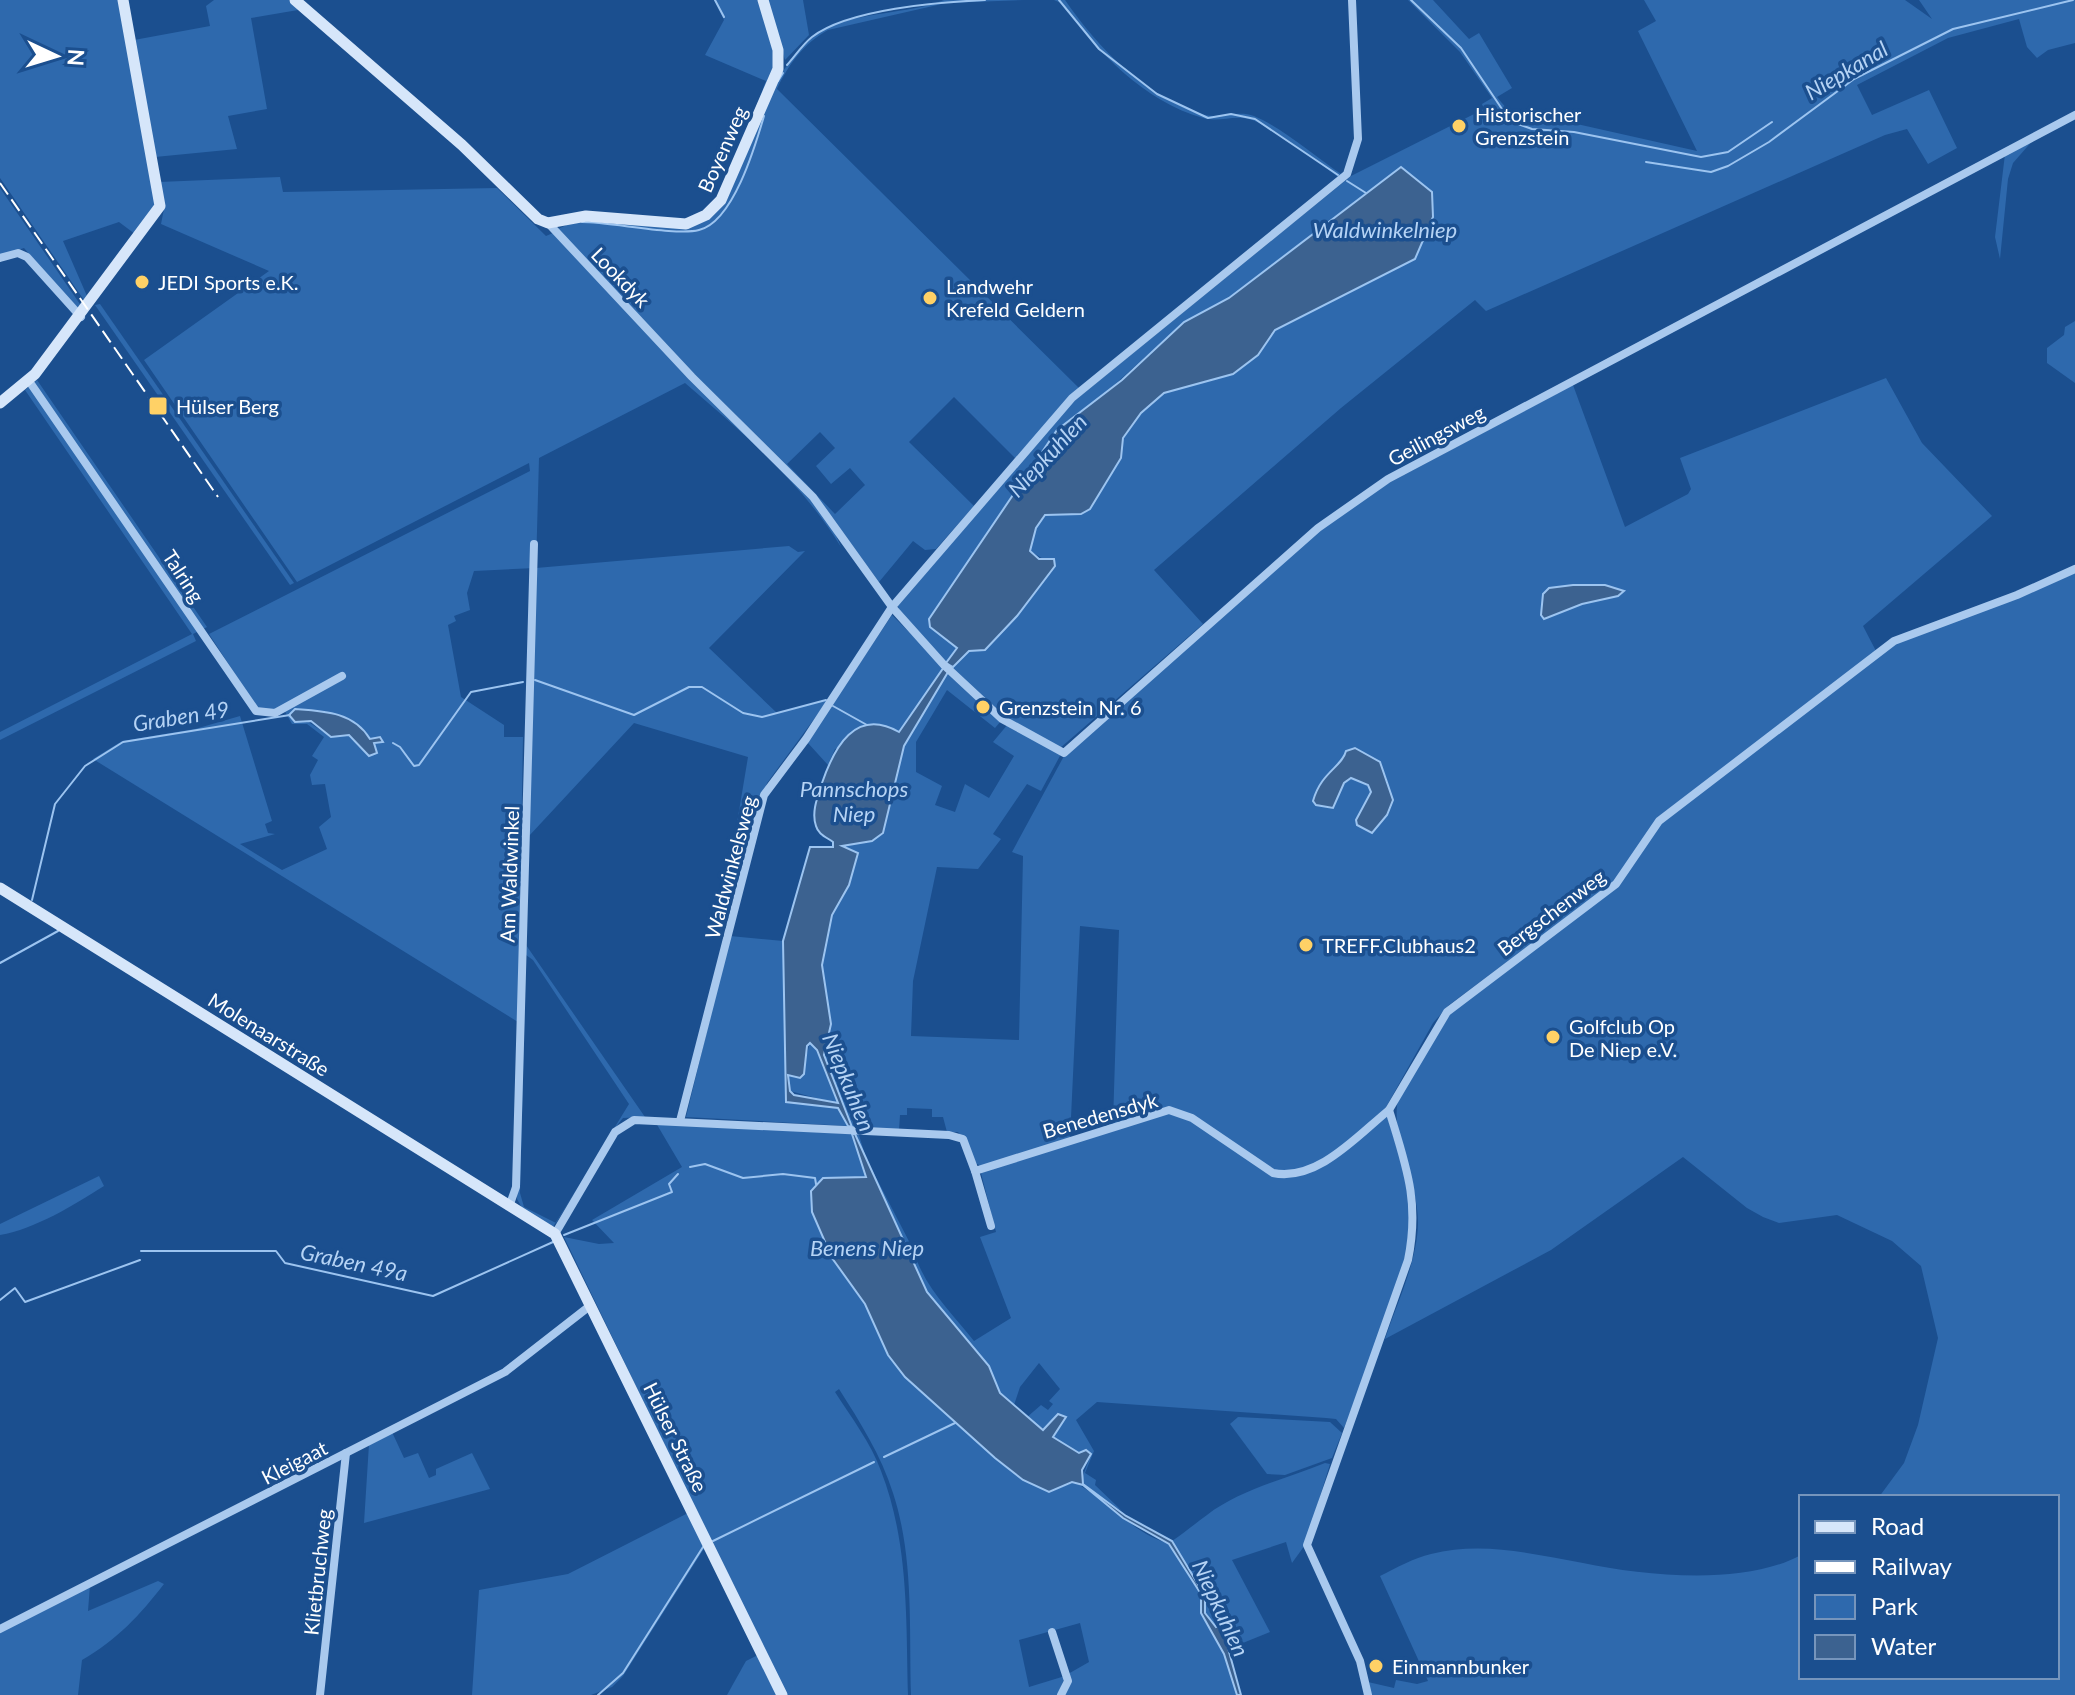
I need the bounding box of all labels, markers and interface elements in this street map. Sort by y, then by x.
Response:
north arrow [16,16,96,96]
water label: Niepkanal [1800,35,1892,105]
text: N [62,48,91,67]
street label: Boyenweg [692,102,752,196]
place label: Historischer Grenzstein [1475,102,1582,149]
marker: Historischer Grenzstein [1450,117,1468,135]
water label: Waldwinkelniep [1313,216,1457,243]
street label: Lookdyk [587,242,656,312]
place label: JEDI Sports e.K. [158,270,299,294]
marker: JEDI Sports e.K. [133,273,151,291]
place label: Landwehr Krefeld Geldern [946,274,1085,321]
marker: Landwehr Krefeld Geldern [921,289,939,307]
place label: Hülser Berg [176,394,279,418]
marker: Hülser Berg [147,395,169,417]
street label: Geilingsweg [1384,399,1488,471]
water label: Niepkuhlen [1002,408,1092,502]
street label: Talring [158,545,210,607]
water label: Graben 49 [131,695,231,737]
place label: Grenzstein Nr. 6 [999,695,1142,719]
marker: Grenzstein Nr. 6 [974,698,992,716]
water label: Pannschops Niep [800,775,908,827]
street label: Waldwinkelsweg [699,793,761,941]
street label: Am Waldwinkel [495,805,523,943]
street label: Bergschenweg [1493,864,1609,960]
place label: TREFF.Clubhaus2 [1322,933,1476,957]
marker: TREFF.Clubhaus2 [1297,936,1315,954]
street label: Molenaarstraße [204,987,334,1081]
place label: Golfclub Op De Niep e.V. [1569,1014,1677,1061]
marker: Golfclub Op De Niep e.V. [1544,1028,1562,1046]
water label: Niepkuhlen [817,1029,881,1135]
street label: Benedensdyk [1040,1087,1161,1143]
water label: Benens Niep [810,1234,924,1261]
water label: Graben 49a [298,1237,410,1287]
street label: Hülser Straße [639,1378,713,1496]
street label: Kleigaat [257,1435,331,1489]
legend [1799,1495,2059,1679]
street label: Klietbruchweg [298,1507,336,1637]
text: Road [1871,1511,1924,1540]
text: Railway [1871,1551,1953,1580]
water label: Niepkuhlen [1187,1555,1255,1661]
text: Park [1871,1591,1919,1620]
text: Water [1871,1631,1936,1660]
place label: Einmannbunker [1392,1654,1530,1678]
marker: Einmannbunker [1367,1657,1385,1675]

